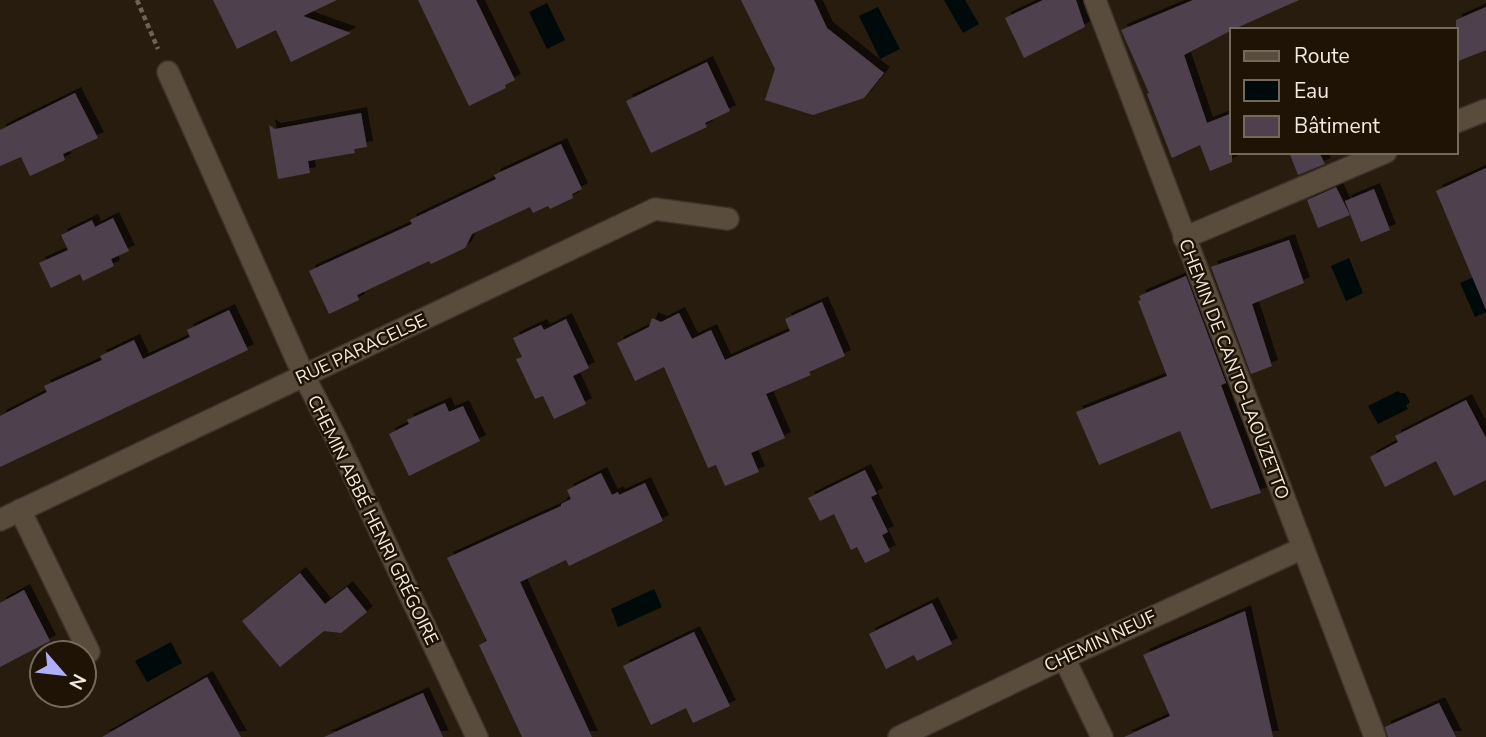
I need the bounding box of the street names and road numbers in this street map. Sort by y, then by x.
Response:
street label: CHEMIN DE CANTO-LAOUZETTO [1173,235,1295,503]
street label: RUE PARACELSE [292,308,430,390]
street label: CHEMIN ABBÉ HENRI GRÉGOIRE [302,391,444,649]
street label: CHEMIN NEUF [1040,604,1160,677]

